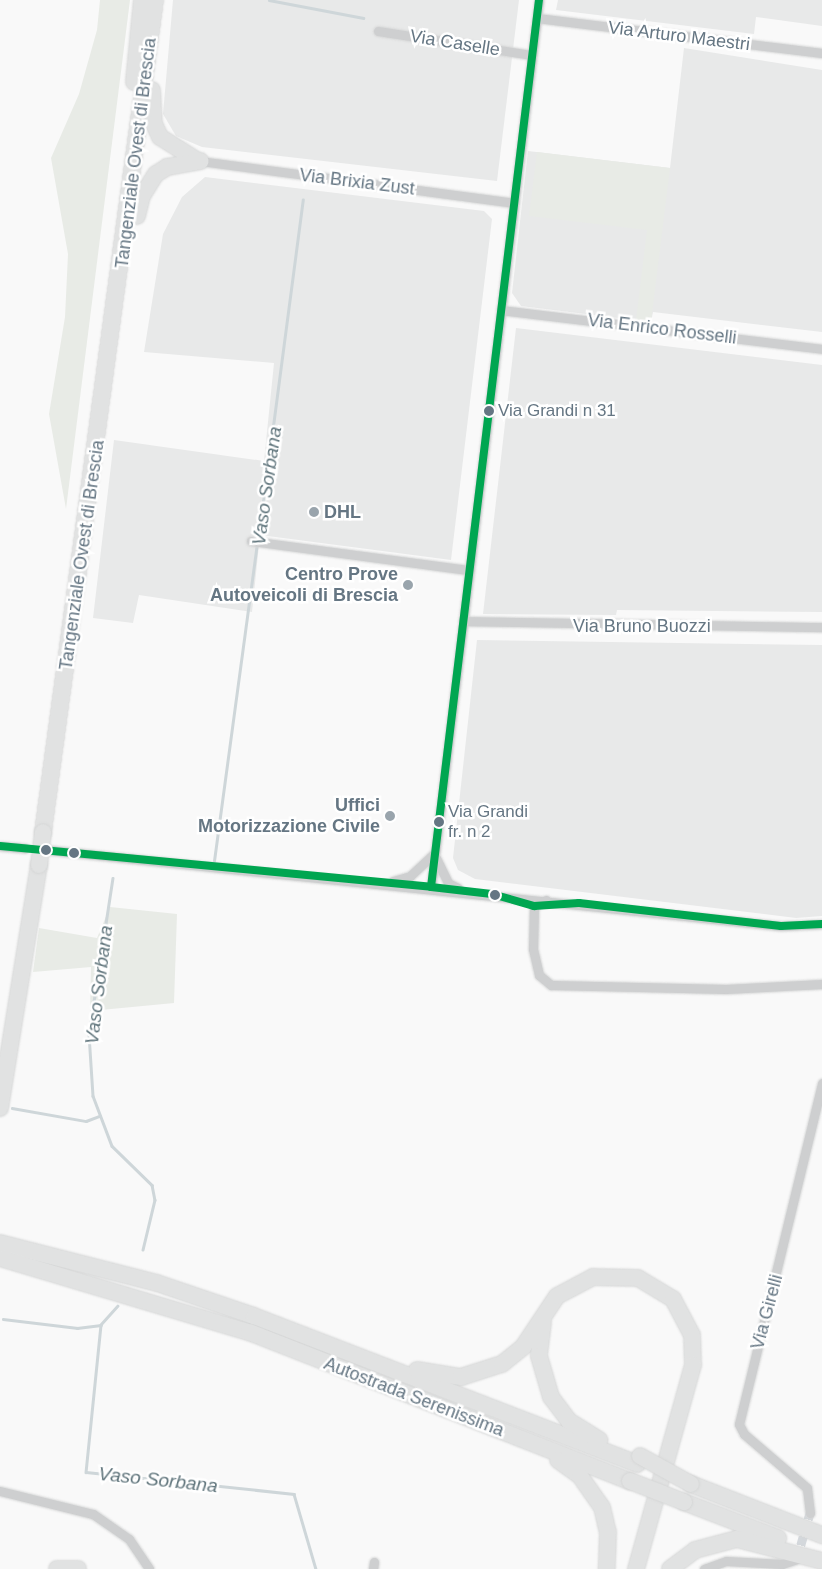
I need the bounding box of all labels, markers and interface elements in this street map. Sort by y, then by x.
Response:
street label: Via Arturo Maestri [606,17,752,55]
street label: Via Caselle [409,25,501,61]
street label: Tangenziale Ovest di Brescia [111,36,161,270]
street label: Via Brixia Zust [298,164,416,200]
street label: Via Enrico Rosselli [586,309,738,349]
place label: Via Grandi n 31 [498,401,616,421]
marker: Via Grandi n 31 [484,406,494,416]
water label: Vaso Sorbana [247,425,287,547]
street label: Tangenziale Ovest di Brescia [55,439,109,671]
place label: DHL [324,501,361,523]
marker: DHL [308,506,320,518]
place label: Centro Prove Autoveicoli di Brescia [210,564,398,606]
marker: Centro Prove Autoveicoli di Brescia [402,579,414,591]
street label: Via Bruno Buozzi [573,615,711,637]
place label: Uffici Motorizzazione Civile [198,795,380,838]
place label: Via Grandi fr. n 2 [448,802,528,842]
marker: Uffici Motorizzazione Civile [384,810,396,822]
marker: Via Grandi fr. n 2 [434,817,444,827]
unlabelled marker [41,845,51,855]
unlabelled marker [69,848,79,858]
unlabelled marker [490,890,500,900]
water label: Vaso Sorbana [80,924,118,1046]
street label: Via Girelli [747,1272,787,1352]
street label: Autostrada Serenissima [321,1353,507,1441]
water label: Vaso Sorbana [97,1462,219,1498]

